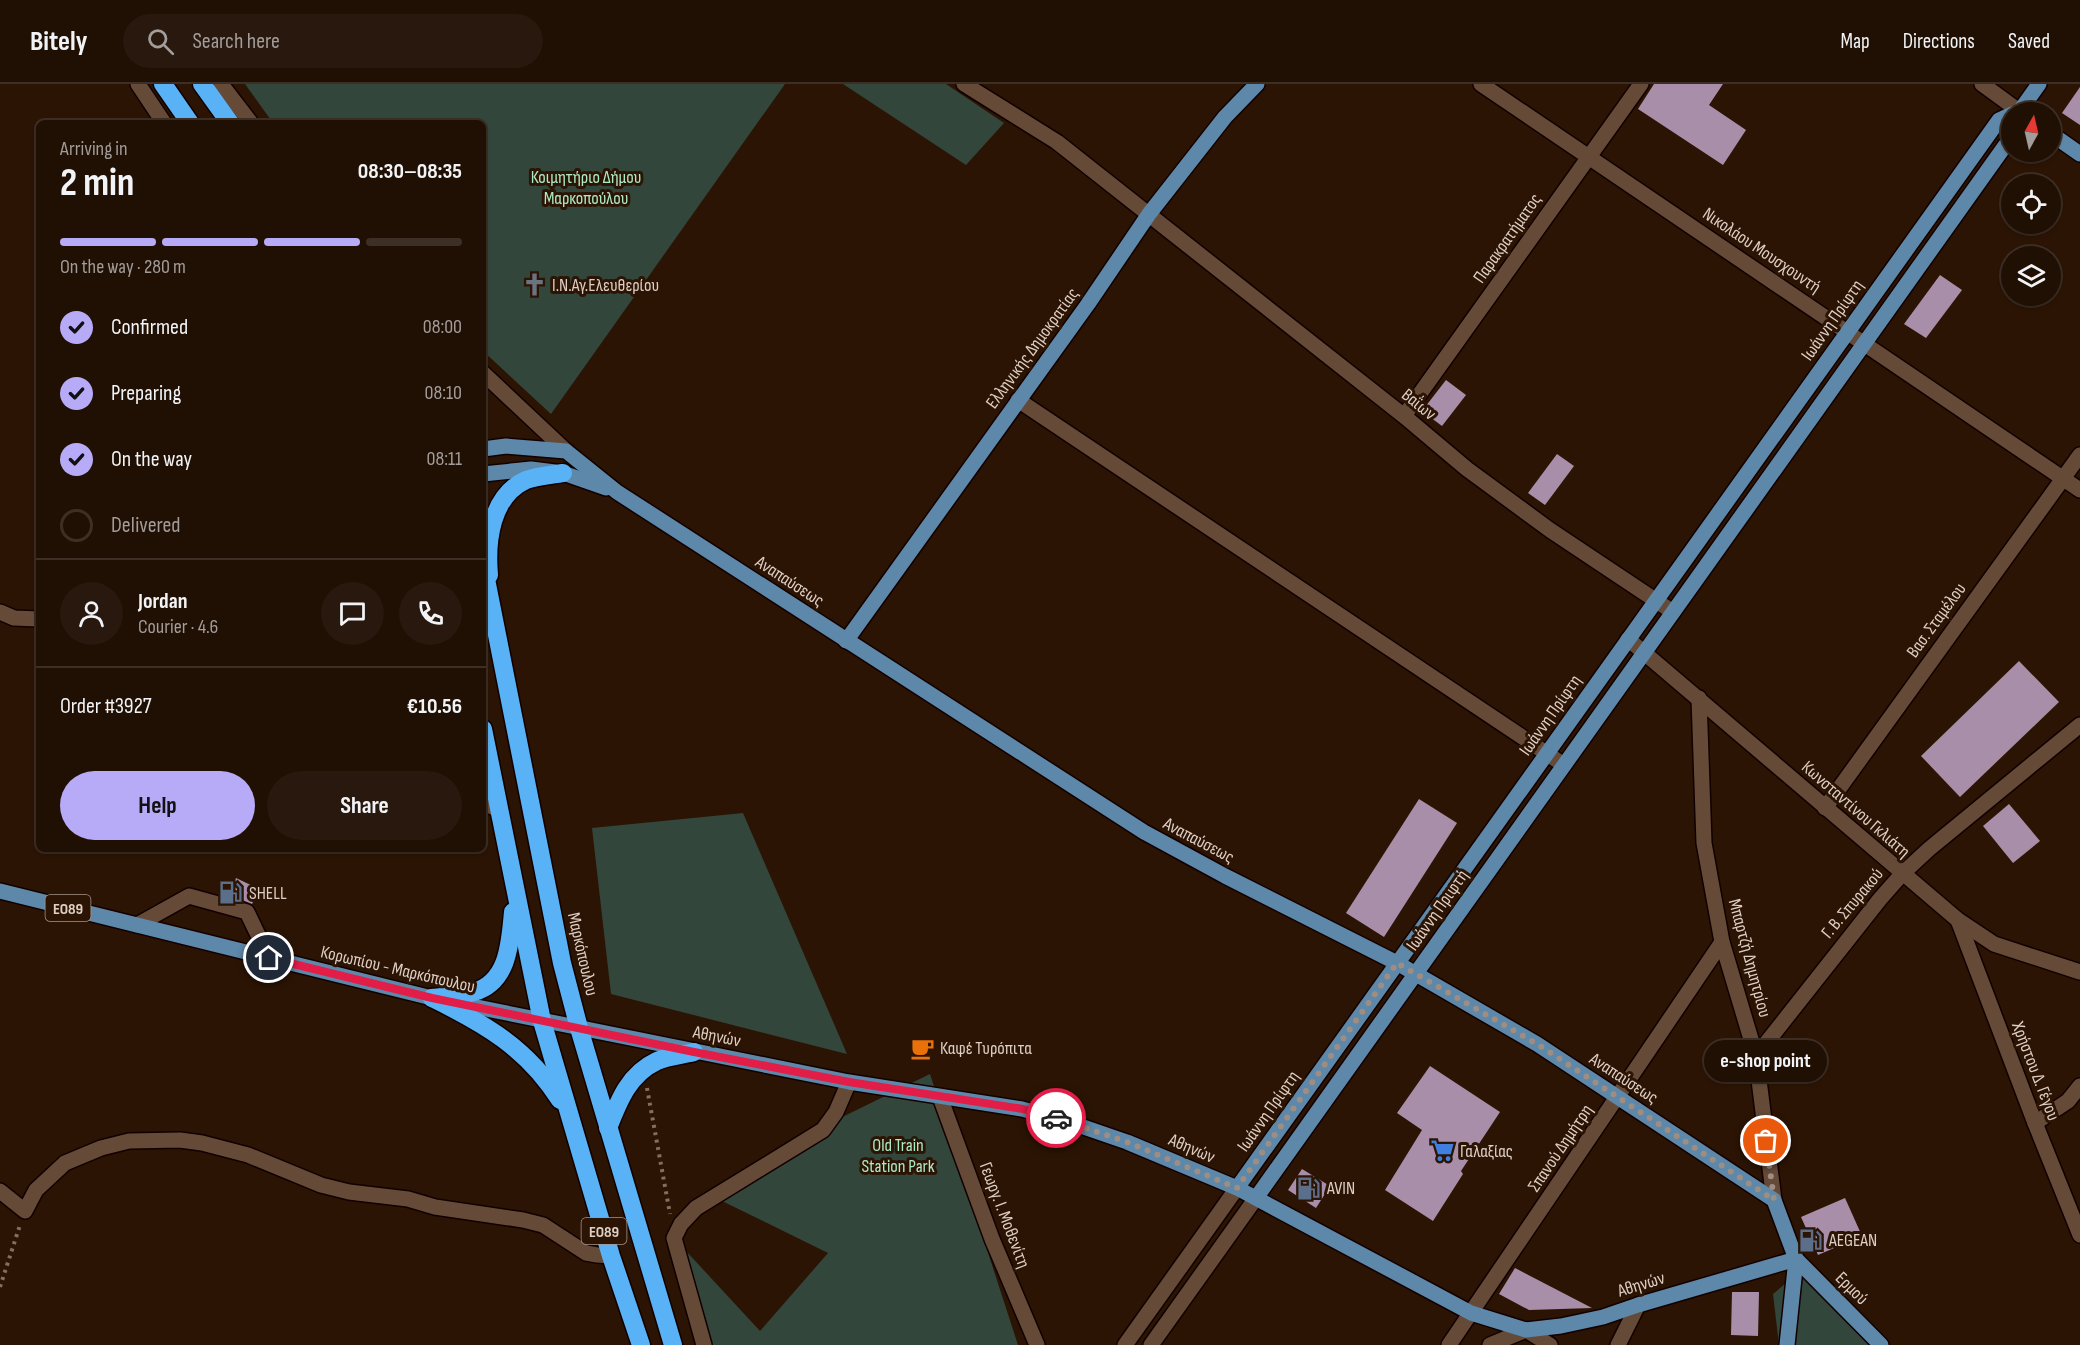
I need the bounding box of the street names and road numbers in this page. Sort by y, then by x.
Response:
street label: Παρακρατήματος [1469,189,1546,287]
street label: Νικολάου Μουσχουντή [1699,203,1825,298]
street label: Ιωάννη Πρίφτη [1797,276,1868,365]
street label: Ελληνικής Δημοκρατίας [982,284,1083,413]
street label: Βαΐων [1397,384,1440,424]
street label: Αναπαύσεως [751,551,828,611]
street label: Βασ. Σταμέλου [1902,579,1971,662]
street label: Ιωάννη Πρίφτη [1515,671,1586,760]
street label: Κωνσταντίνου Γκλιάτη [1797,757,1914,862]
street label: Αναπαύσεως [1159,813,1238,868]
street label: Γ. Β. Σπυρακού [1817,864,1888,943]
street label: Ιωάννη Πριφτή [1402,866,1473,955]
road number: ΕΟ89 [46,895,90,921]
street label: Μπαρτζή Δημητρίου [1724,897,1775,1020]
street label: Μαρκόπουλου [563,911,602,998]
street label: Κορωπίου - Μαρκόπουλου [319,942,477,997]
street label: Χρήστου Δ. Γέγου [2007,1018,2064,1124]
street label: Αθηνών [690,1021,743,1051]
street label: Αναπαύσεως [1585,1048,1662,1108]
street label: Ιωάννη Πρίφτη [1233,1067,1304,1156]
street label: Σπανού Δημήτρη [1524,1101,1597,1196]
street label: Αθηνών [1165,1129,1218,1168]
street label: Γεωργ. Ι. Μοθενίτη [975,1159,1034,1271]
road number: ΕΟ89 [582,1218,626,1244]
street label: Αθηνών [1614,1267,1667,1302]
street label: Ερμού [1831,1268,1872,1309]

